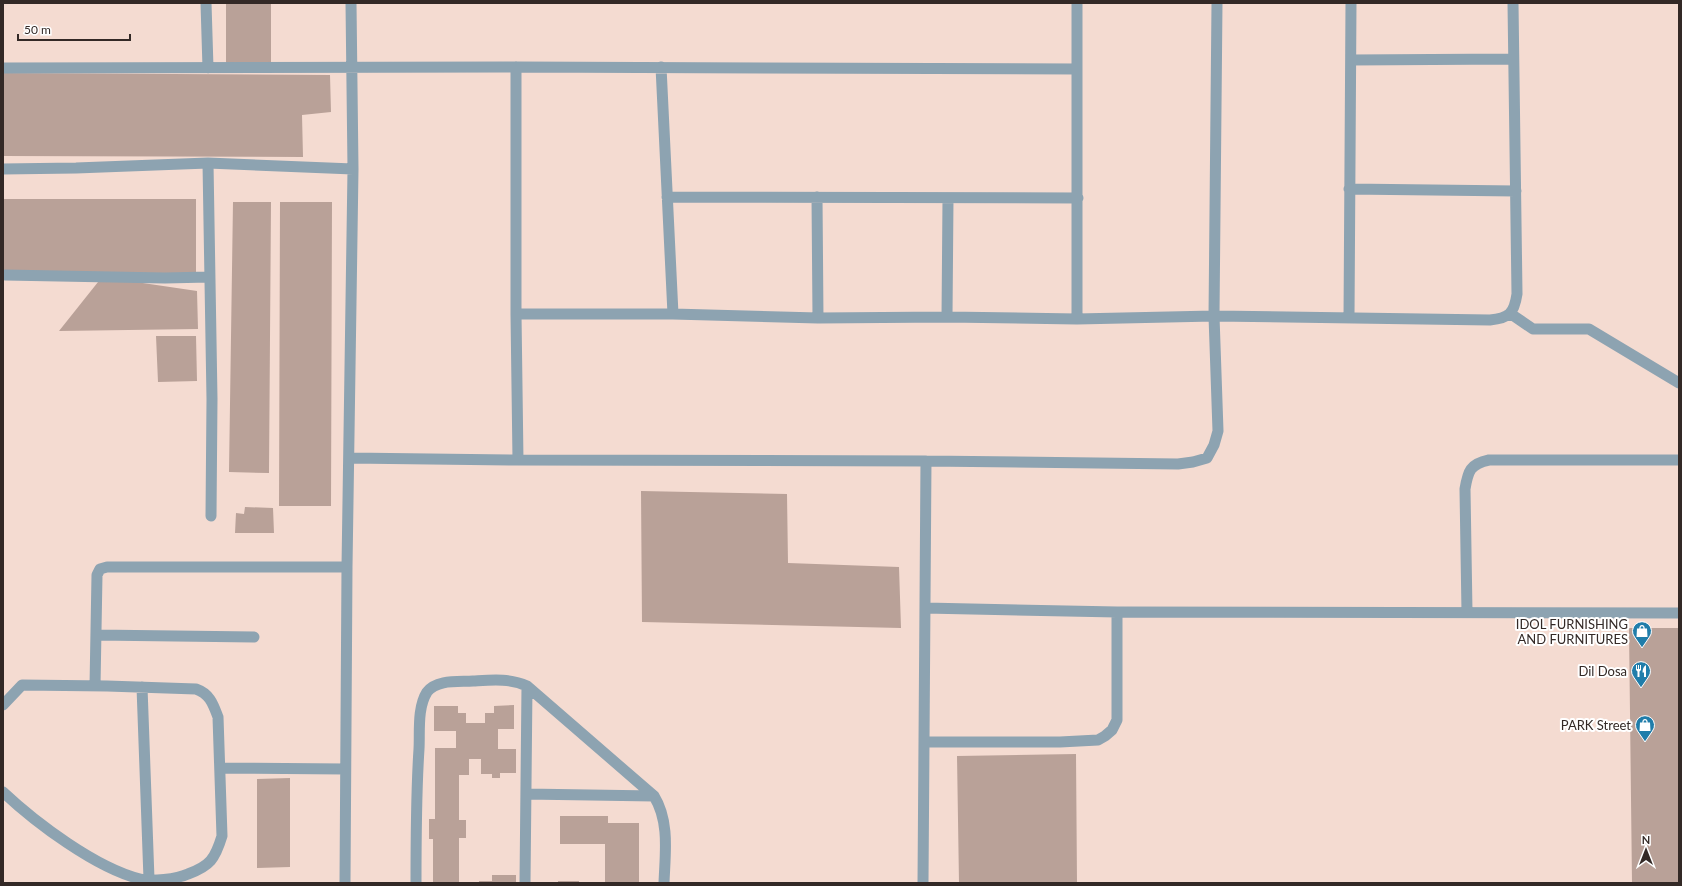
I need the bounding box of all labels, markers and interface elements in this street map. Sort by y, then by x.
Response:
scale bar [18,16,130,42]
text: 50 m [24,22,51,37]
place label: IDOL FURNISHING AND FURNITURES [1516,616,1628,647]
shop icon: IDOL FURNISHING AND FURNITURES [1631,620,1653,648]
restaurant icon: Dil Dosa [1630,660,1652,688]
place label: Dil Dosa [1578,663,1627,679]
shop icon: PARK Street [1634,714,1656,742]
place label: PARK Street [1561,717,1631,733]
north arrow [1626,830,1666,870]
text: N [1642,833,1650,846]

